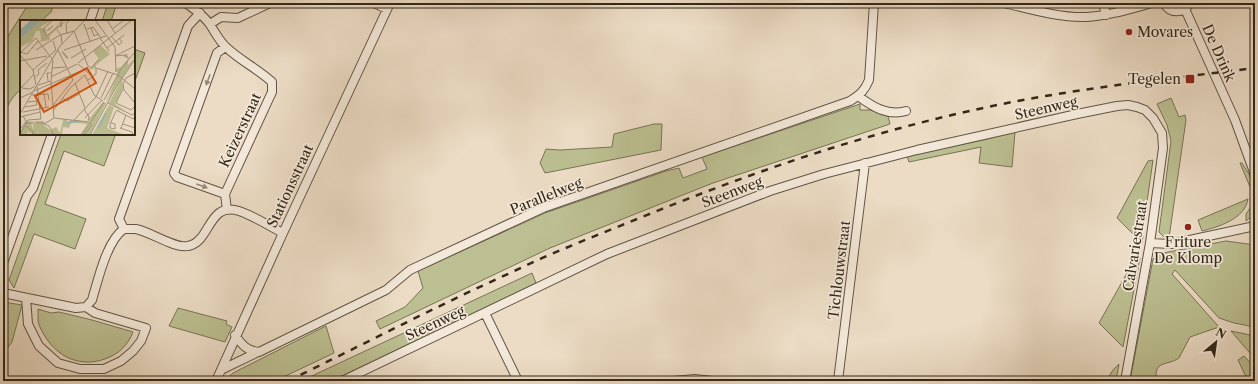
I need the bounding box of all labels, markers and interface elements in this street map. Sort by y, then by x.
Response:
inset map [20,20,135,135]
street label: De Drink [1198,21,1240,85]
place label: Movares [1137,23,1193,41]
marker: Movares [1124,27,1134,37]
place label: Tegelen [1128,70,1181,88]
marker: Tegelen [1184,73,1196,85]
one-way arrow [204,75,210,87]
street label: Keizerstraat [215,90,265,170]
street label: Steenweg [1013,92,1080,124]
street label: Stationsstraat [263,141,317,231]
street label: Steenweg [699,172,766,212]
street label: Parallelweg [507,173,585,219]
one-way arrow [196,184,208,190]
street label: Calvariestraat [1119,199,1151,292]
street label: Tichlouwstraat [824,219,854,321]
marker: Friture De Klomp [1183,222,1193,232]
place label: Friture De Klomp [1154,233,1222,267]
street label: Steenweg [402,301,468,345]
north arrow [1196,322,1236,362]
text: N [1213,325,1229,342]

